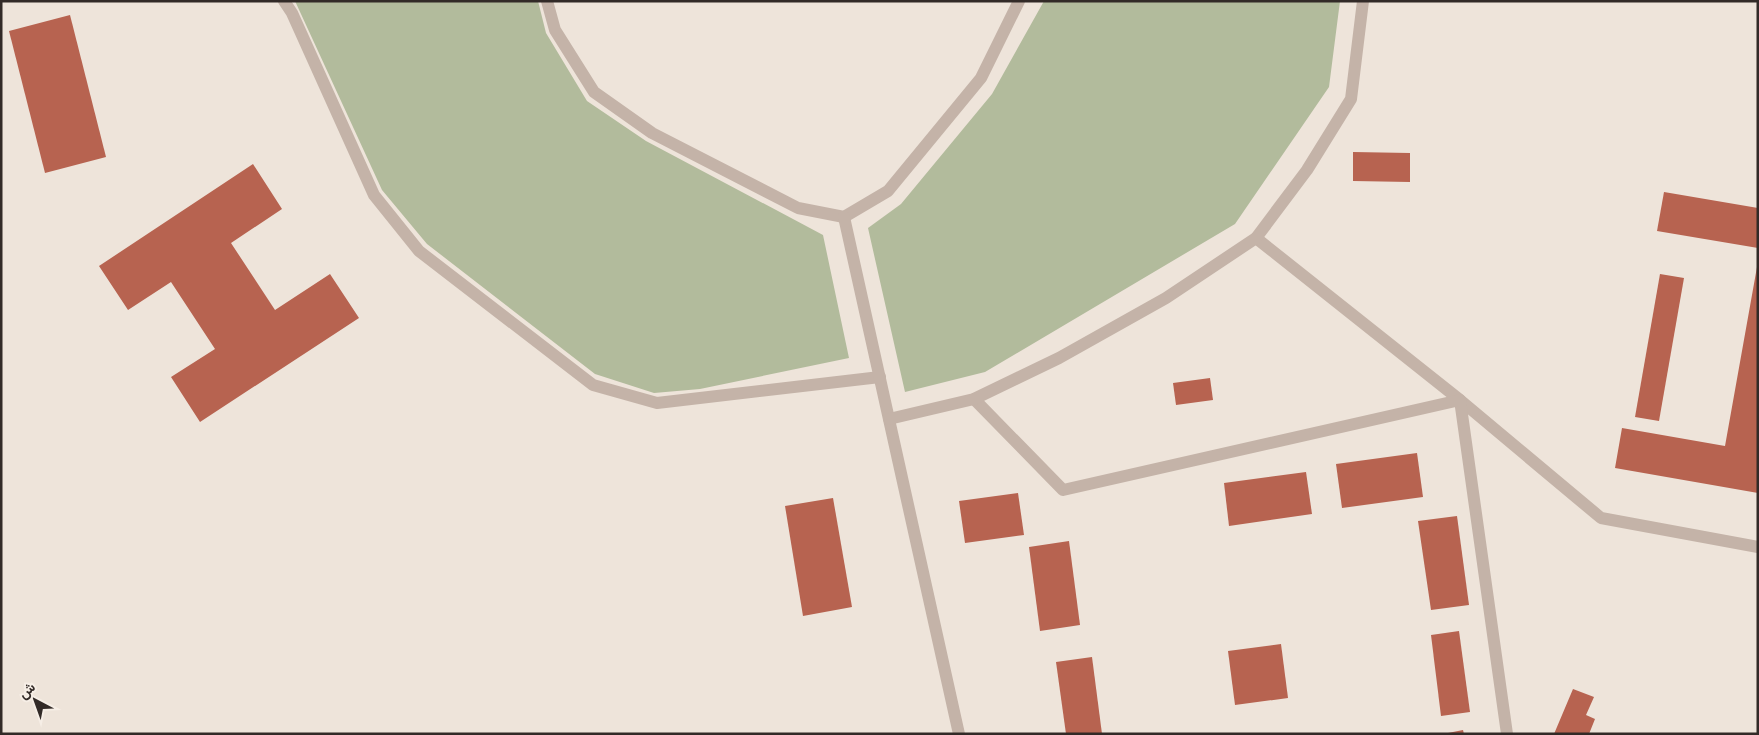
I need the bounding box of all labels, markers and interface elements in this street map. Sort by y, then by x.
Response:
north arrow [10,675,60,725]
text: ش [15,679,39,703]

